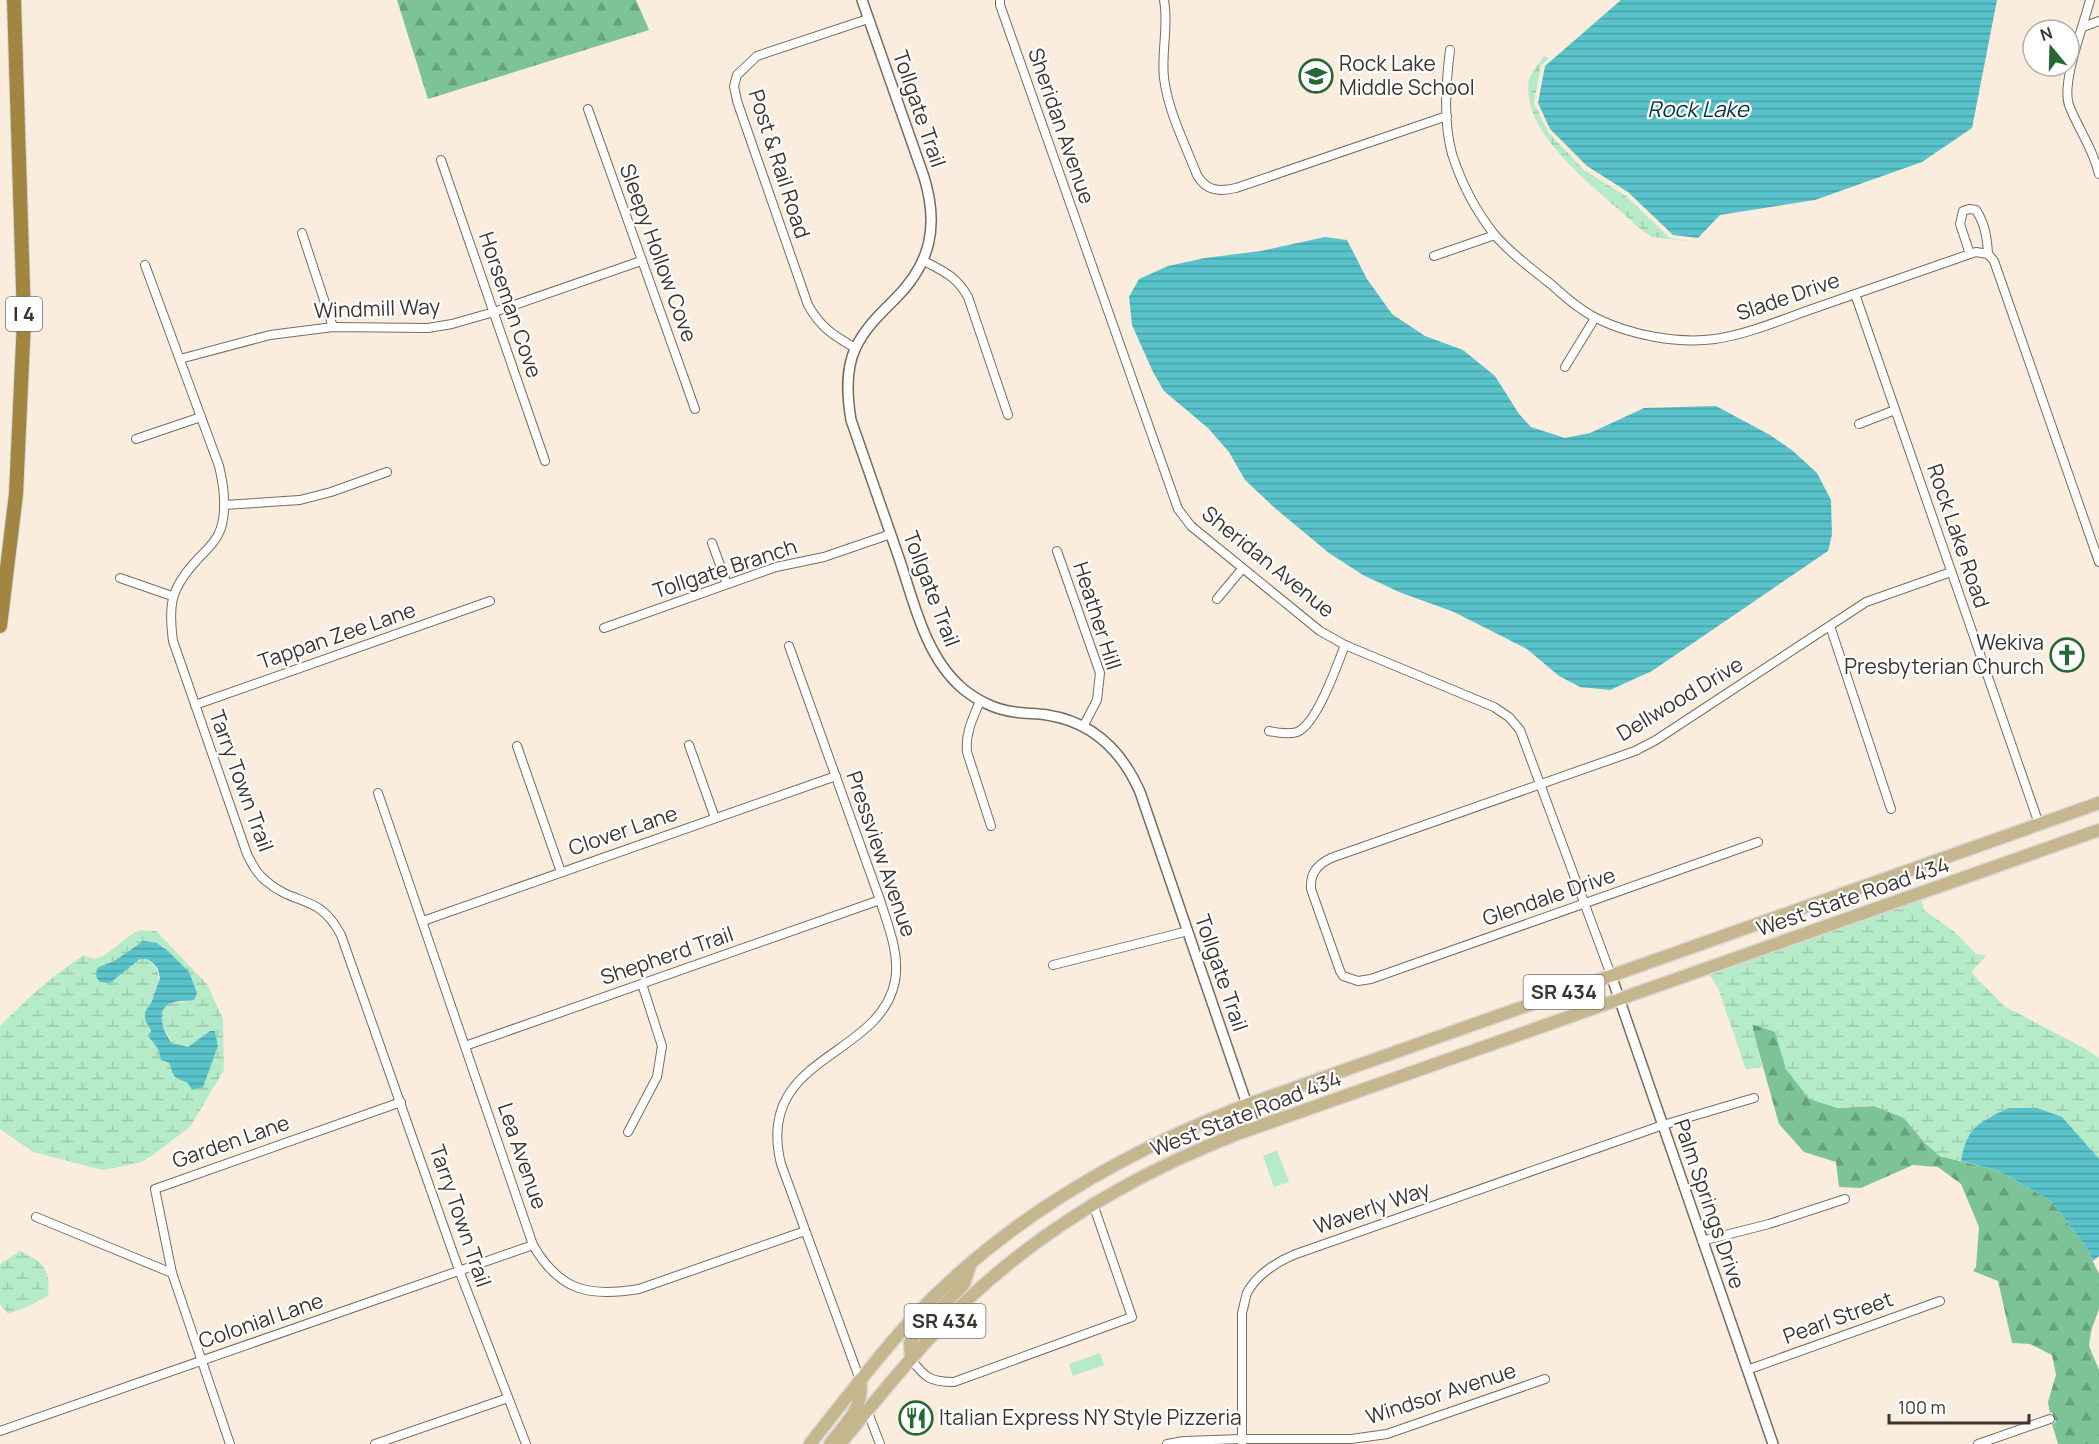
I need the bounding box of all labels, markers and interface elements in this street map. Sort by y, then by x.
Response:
north arrow [2021,18,2081,78]
text: N [2037,22,2055,46]
street label: Sheridan Avenue [1022,44,1102,207]
street label: Tollgate Trail [887,47,953,171]
place label: Rock Lake Middle School [1339,49,1475,101]
school or university icon: Rock Lake Middle School [1298,58,1334,94]
street label: Post & Rail Road [743,86,817,242]
water label: Rock Lake [1647,94,1750,124]
street label: Sleepy Hollow Cove [614,160,704,346]
street label: Horseman Cove [473,228,549,381]
street label: Slade Drive [1732,265,1843,327]
street label: Windmill Way [313,292,441,324]
road number: I 4 [6,297,42,331]
street label: Rock Lake Road [1921,460,1997,612]
street label: Sheridan Avenue [1197,499,1341,623]
street label: Tollgate Trail [897,527,967,650]
street label: Tollgate Branch [649,532,800,605]
street label: Heather Hill [1067,558,1129,673]
street label: Tappan Zee Lane [254,595,419,675]
place label: Wekiva Presbyterian Church [1844,628,2044,680]
church icon: Wekiva Presbyterian Church [2049,637,2085,673]
street label: Dellwood Drive [1611,649,1748,747]
street label: Tarry Town Trail [203,706,281,855]
street label: Pressview Avenue [840,767,923,940]
street label: Clover Lane [565,798,681,862]
street label: West State Road 434 [1753,850,1953,942]
street label: Glendale Drive [1479,860,1619,932]
street label: Tollgate Trail [1189,911,1255,1035]
street label: Shepherd Trail [597,919,737,991]
road number: SR 434 [1524,975,1604,1009]
street label: West State Road 434 [1146,1064,1345,1162]
street label: Lea Avenue [492,1099,554,1212]
street label: Garden Lane [168,1108,293,1174]
street label: Palm Springs Drive [1668,1115,1752,1292]
street label: Tarry Town Trail [423,1141,498,1291]
street label: Waverly Way [1310,1174,1433,1240]
street label: Pearl Street [1779,1284,1896,1350]
street label: Colonial Lane [195,1286,327,1354]
road number: SR 434 [904,1304,986,1338]
street label: Windsor Avenue [1362,1356,1519,1430]
scale bar [1889,1387,2028,1425]
text: 100 m [1898,1395,1946,1419]
restaurant icon: Italian Express NY Style Pizzeria [898,1400,934,1436]
place label: Italian Express NY Style Pizzeria [939,1403,1242,1431]

